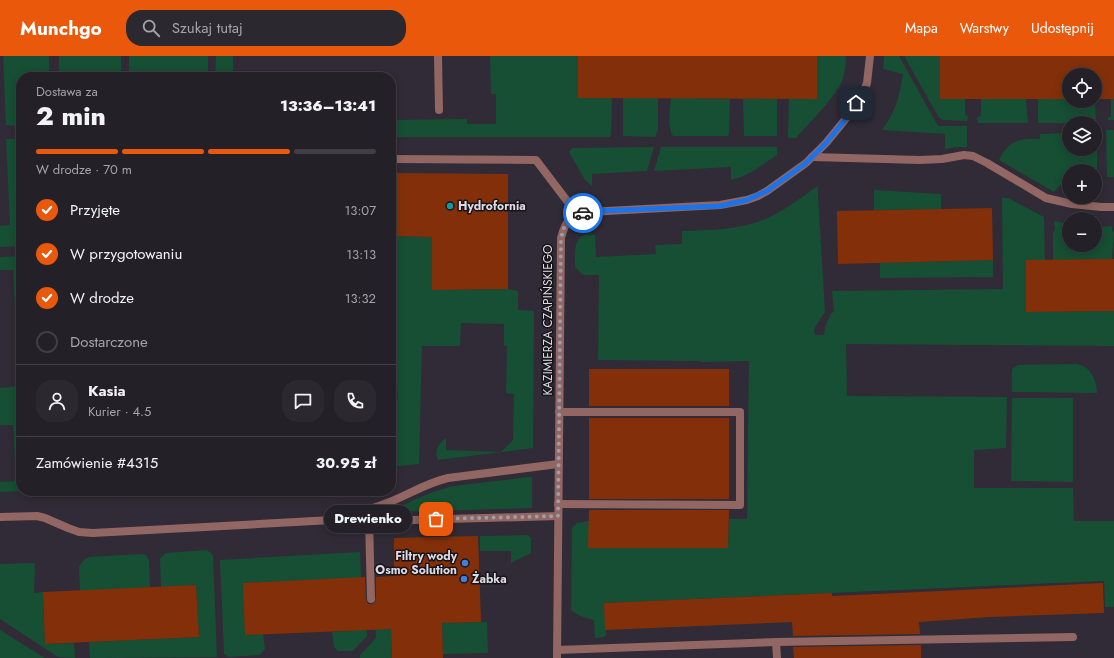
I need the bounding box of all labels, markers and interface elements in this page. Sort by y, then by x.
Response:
search box [126,10,406,46]
text: Munchgo [20,15,102,42]
icon: search [140,17,162,39]
text: Szukaj tutaj [172,17,243,39]
text: Mapa [905,18,938,38]
text: Warstwy [960,18,1009,38]
text: Udostępnij [1031,18,1094,38]
map controls [1062,68,1102,252]
button: locate [1062,68,1102,108]
text: Dostawa za [36,82,98,101]
pin [839,86,873,120]
icon: home [845,92,867,114]
text: 13:36–13:41 [280,95,376,117]
text: 2 min [36,97,106,135]
button: layers [1062,116,1102,156]
text: W drodze · 70 m [36,160,132,179]
button: + [1062,164,1102,204]
courier [563,193,603,233]
place label: Hydrofornia [458,197,526,215]
icon: check [36,199,58,221]
text: Przyjęte [70,199,120,221]
text: 13:07 [345,201,376,220]
marker: Hydrofornia [445,201,455,211]
icon: car [572,202,594,224]
button: − [1062,212,1102,252]
icon: check [36,243,58,265]
text: W przygotowaniu [70,243,182,265]
street label: KAZIMIERZA CZAPIŃSKIEGO [539,244,557,396]
text: 13:13 [346,245,376,264]
icon: check [36,287,58,309]
text: W drodze [70,287,134,309]
text: 13:32 [345,289,376,308]
text: Dostarczone [70,331,148,353]
button: person [36,380,78,422]
text: Kasia [88,380,126,402]
button: chat [282,380,324,422]
button: phone [334,380,376,422]
text: Kurier · 4.5 [88,402,151,421]
text: Zamówienie #4315 [36,452,158,474]
text: 30.95 zł [316,452,376,474]
pin [419,502,453,536]
callout: Drewienko [324,505,412,533]
icon: bag [425,508,447,530]
text: Drewienko [334,509,402,528]
place label: Filtry wody Osmo Solution [375,547,458,579]
marker: Filtry wody Osmo Solution [460,558,470,568]
place label: Żabka [472,570,507,588]
marker: Żabka [459,574,469,584]

